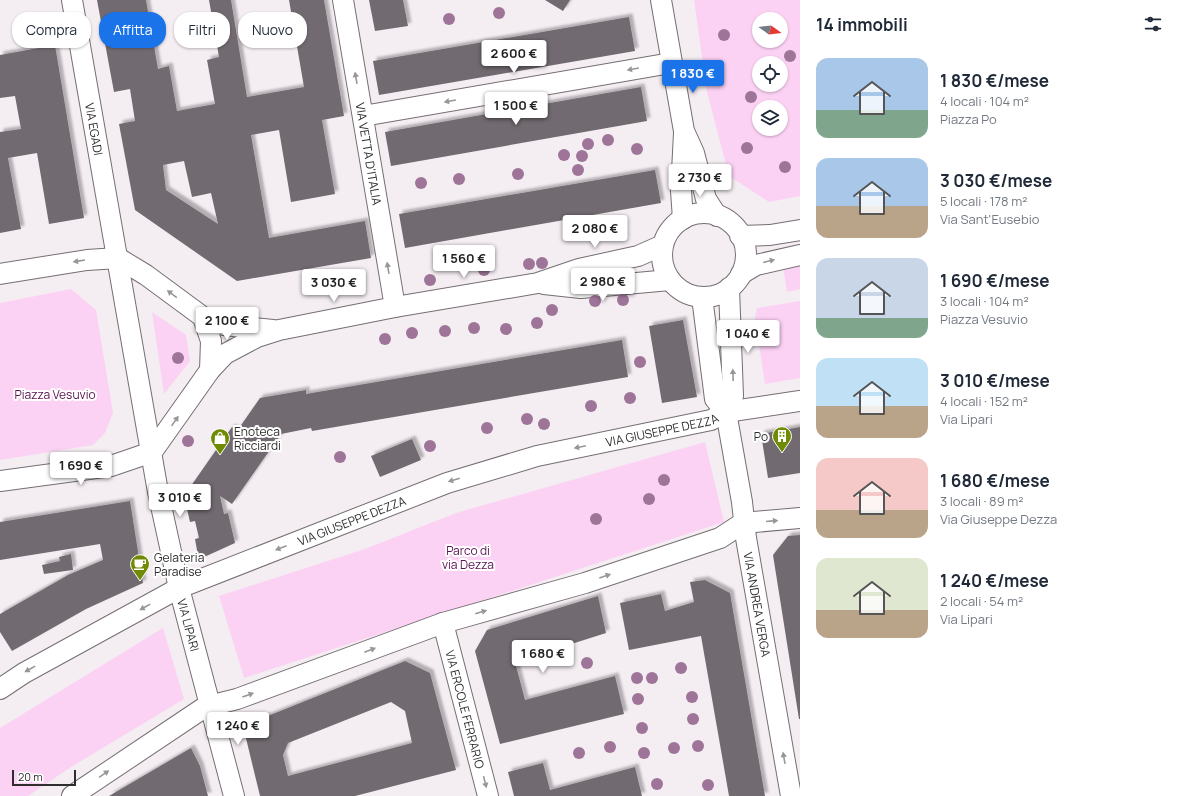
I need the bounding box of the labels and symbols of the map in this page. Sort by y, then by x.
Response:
north arrow [752,12,788,48]
pin: 2 600 € [477,40,551,74]
pin: 1 830 € [656,60,730,94]
one-way arrow [627,67,639,73]
one-way arrow [353,71,359,84]
pin: 1 500 € [479,92,553,126]
one-way arrow [443,98,456,104]
street label: VIA EGADI [82,101,108,157]
street label: VIA VETTA D'ITALIA [352,101,386,207]
pin: 2 730 € [663,164,737,198]
pin: 2 080 € [558,215,632,249]
pin: 1 560 € [427,245,501,279]
one-way arrow [73,258,85,264]
one-way arrow [763,258,775,264]
one-way arrow [385,262,391,274]
pin: 2 980 € [566,268,640,302]
pin: 3 030 € [297,269,371,303]
one-way arrow [166,290,177,298]
pin: 2 100 € [190,307,264,341]
pin: 1 040 € [711,320,785,354]
one-way arrow [730,368,736,381]
park label: Piazza Vesuvio [14,386,96,403]
street label: VIA GIUSEPPE DEZZA [604,409,722,450]
one-way arrow [171,416,179,426]
place label: Enoteca Ricciardi [234,423,281,454]
building icon: Po [771,425,793,453]
shop icon: Enoteca Ricciardi [209,427,231,455]
place label: Po [754,428,768,445]
one-way arrow [574,444,586,450]
pin: 1 690 € [44,452,118,486]
one-way arrow [448,477,460,483]
pin: 3 010 € [143,484,217,518]
street label: VIA GIUSEPPE DEZZA [295,491,408,549]
one-way arrow [766,517,778,524]
park label: Parco di via Dezza [442,542,494,573]
one-way arrow [274,546,286,552]
place label: Gelateria Paradise [154,549,204,580]
street label: VIA ANDREA VERGA [740,551,775,658]
cafe icon: Gelateria Paradise [129,553,151,581]
one-way arrow [600,573,612,579]
street label: VIA LIPARI [174,597,204,653]
one-way arrow [139,603,150,610]
one-way arrow [474,609,487,615]
pin: 1 680 € [506,640,580,674]
one-way arrow [365,647,377,653]
street label: VIA ERCOLE FERRARIO [442,648,489,771]
one-way arrow [25,666,36,672]
one-way arrow [243,691,255,697]
pin: 1 240 € [201,712,275,746]
one-way arrow [781,751,787,764]
scale bar [12,768,76,787]
one-way arrow [99,770,110,778]
one-way arrow [482,777,488,789]

